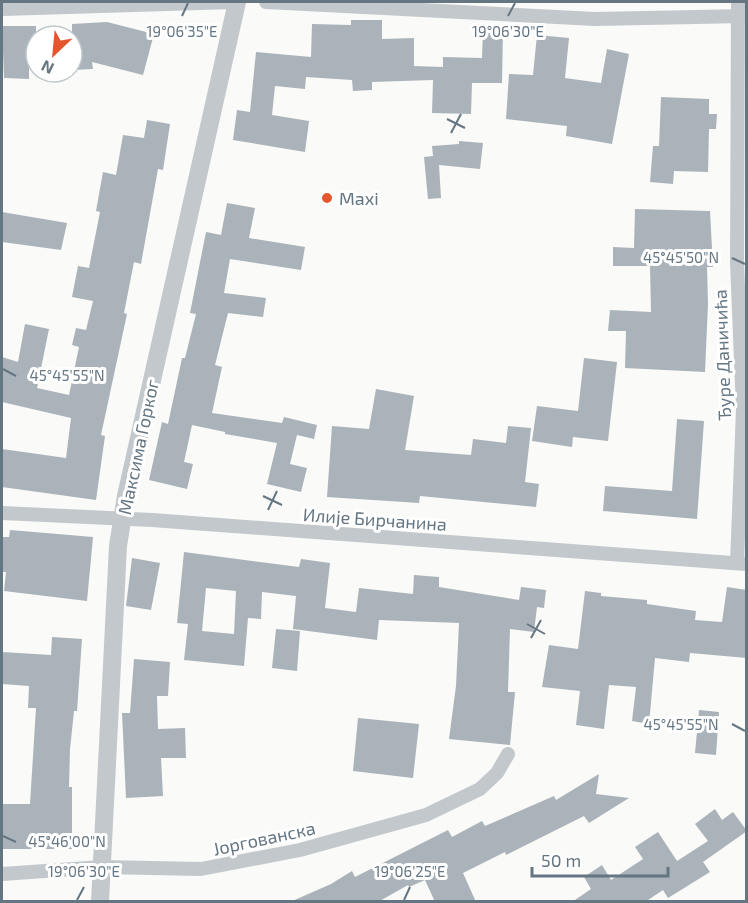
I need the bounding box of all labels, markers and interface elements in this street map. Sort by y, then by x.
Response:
text: 19°06'35"E [147,22,217,40]
text: 19°06'30"E [472,22,544,40]
north arrow [24,24,84,84]
text: N [38,57,57,79]
place label: Maxi [339,187,379,209]
marker: Maxi [320,191,334,205]
text: 45°45'50"N [643,248,719,266]
street label: Ђуре Даничића [709,289,735,421]
text: 45°45'55"N [29,366,105,384]
street label: Максима Горког [113,377,163,517]
street label: Илије Бирчанина [302,503,448,535]
text: 45°45'55"N [643,715,719,733]
street label: Јоргованска [211,816,317,860]
text: 45°46'00"N [28,832,106,850]
scale bar [532,840,668,878]
text: 50 m [541,849,581,871]
text: 19°06'30"E [48,862,120,880]
text: 19°06'25"E [375,862,445,880]

